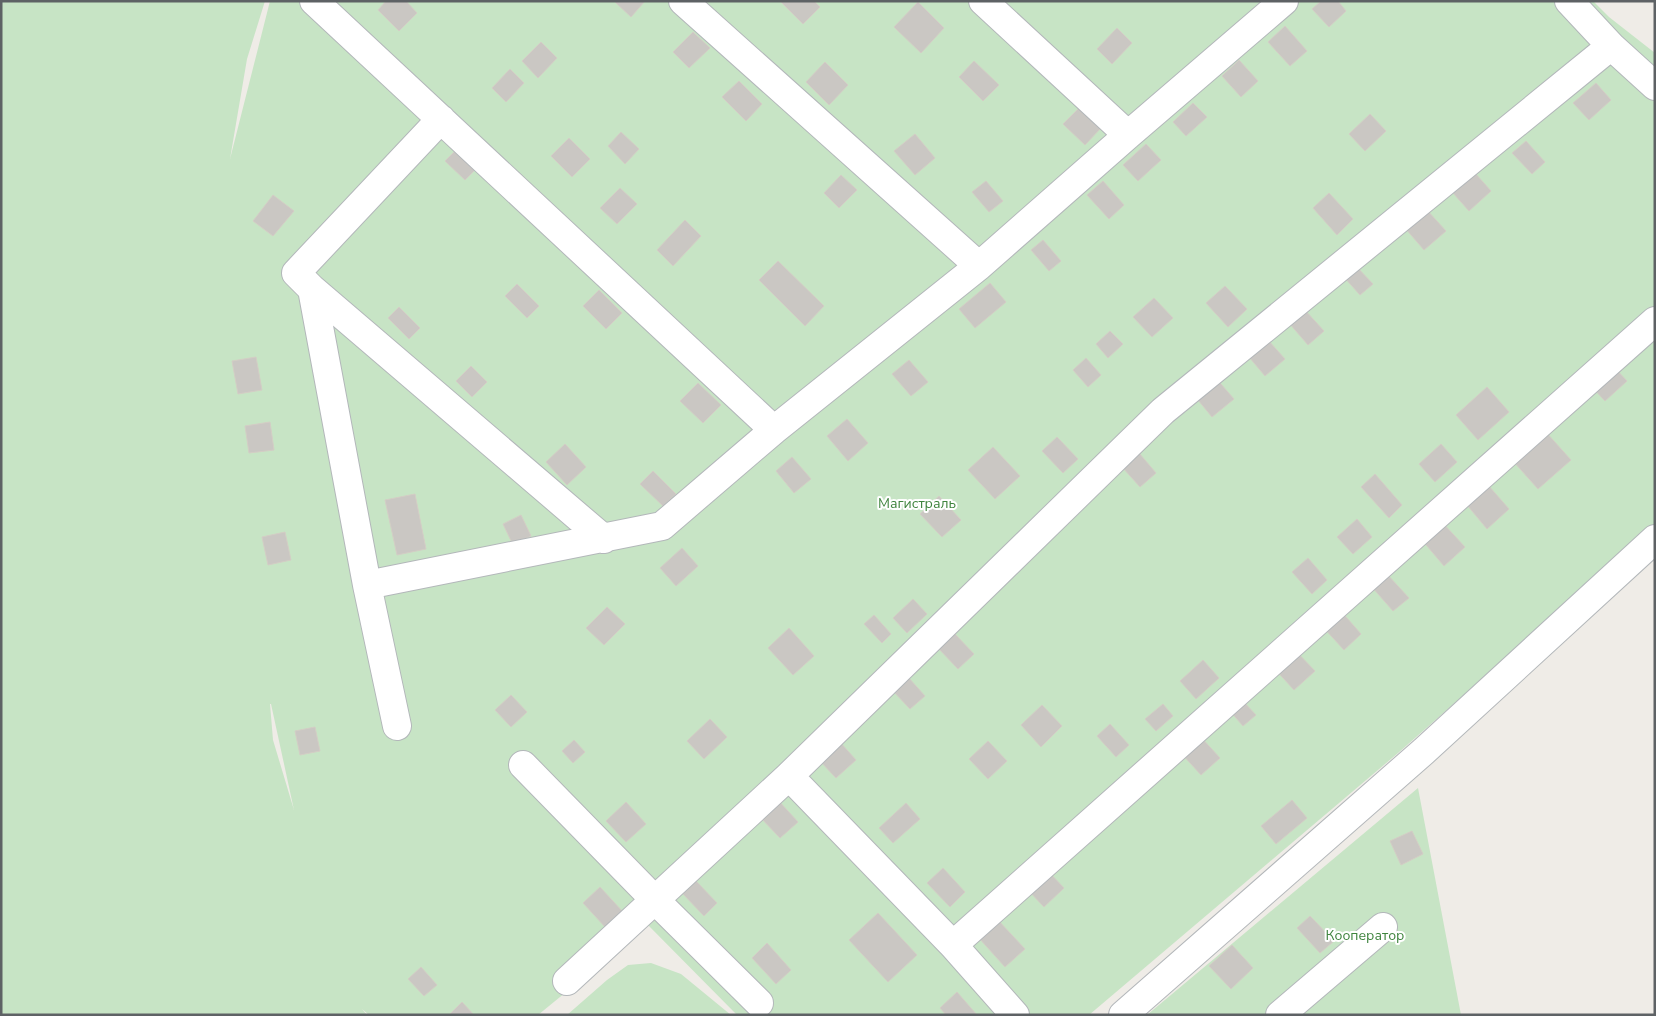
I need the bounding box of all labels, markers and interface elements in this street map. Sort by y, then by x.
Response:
park label: Магистраль [878,494,956,513]
park label: Кооператор [1326,926,1404,945]

